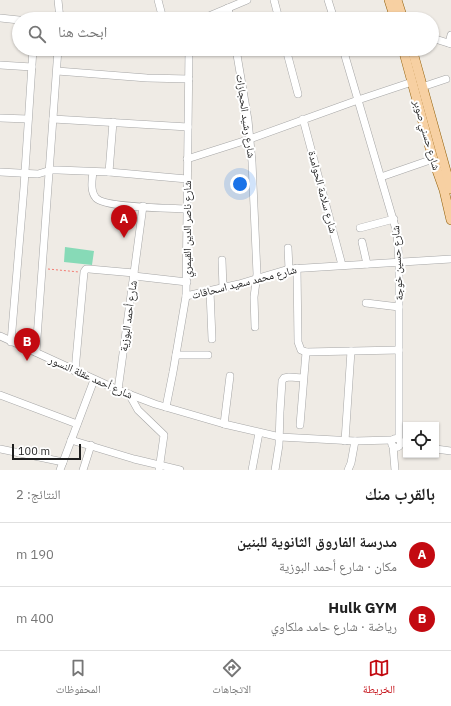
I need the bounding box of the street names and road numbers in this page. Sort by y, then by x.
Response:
street label: شارع رشيد الحجازات [233,73,259,159]
street label: شارع حسني صوبر [408,97,444,172]
street label: شارع سلامة الحوامدة [305,149,341,235]
street label: شارع ناصر الدين القيمري [180,181,196,277]
street label: شارع حسين خوجة [388,225,406,301]
street label: شارع محمد سعيد اسحاقات [190,262,298,302]
street label: شارع أحمد البوزية [116,279,140,353]
street label: شارع أحمد عقلة النسور [46,352,135,402]

